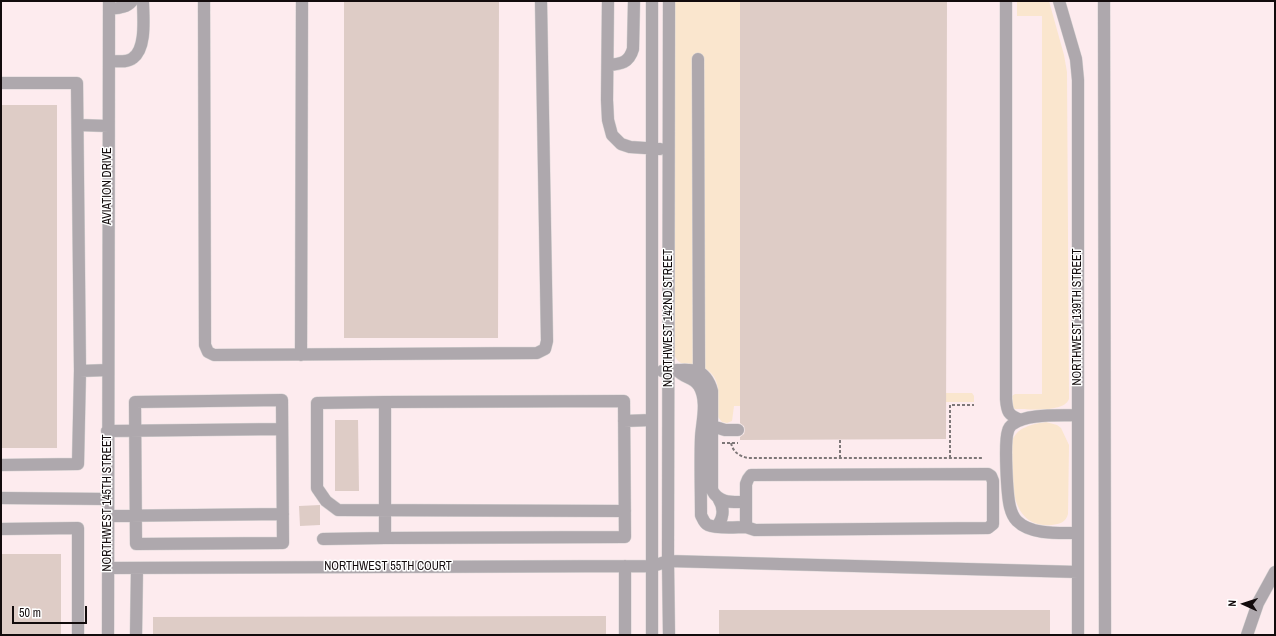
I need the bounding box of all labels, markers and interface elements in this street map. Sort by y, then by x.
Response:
street label: AVIATION DRIVE [101,147,115,225]
street label: NORTHWEST 139TH STREET [1071,248,1085,386]
street label: NORTHWEST 142ND STREET [662,249,676,387]
street label: NORTHWEST 145TH STREET [101,434,115,572]
street label: NORTHWEST 55TH COURT [324,560,452,574]
north arrow [1224,584,1264,624]
scale bar [14,598,89,624]
text: N [1225,600,1239,607]
text: 50 m [19,605,41,621]

